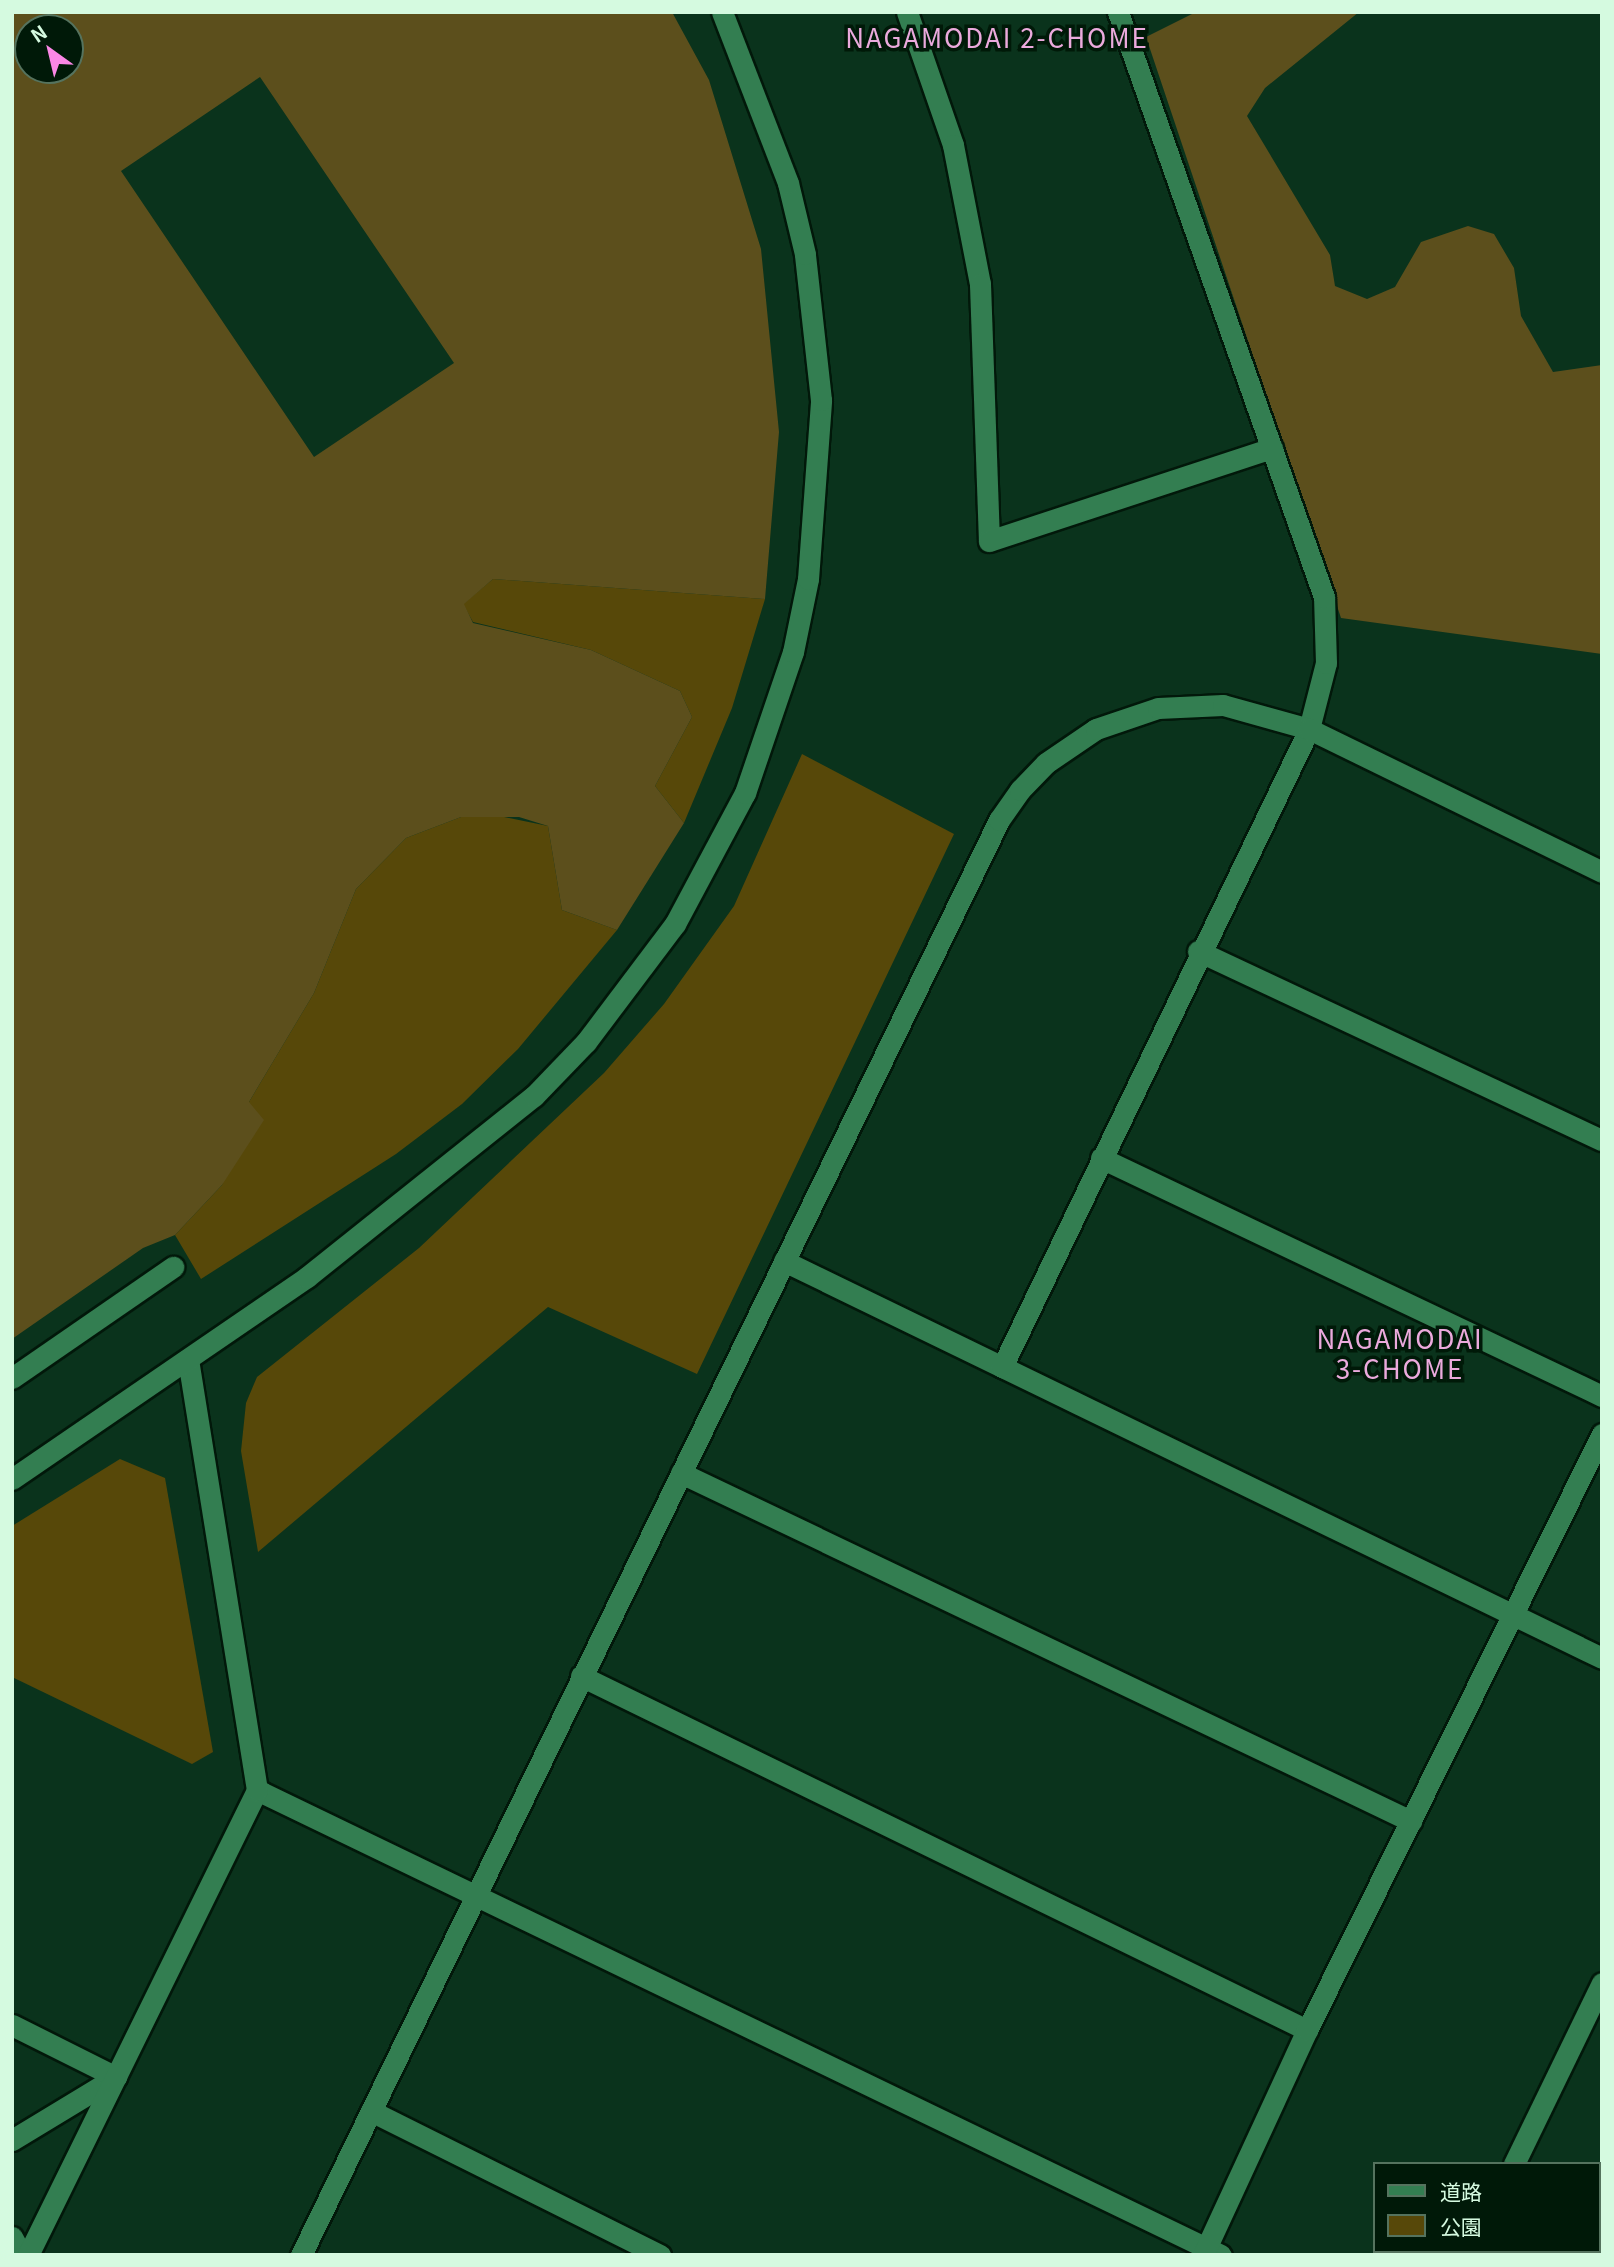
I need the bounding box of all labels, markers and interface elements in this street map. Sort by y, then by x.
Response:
north arrow [14,14,84,84]
text: N [25,18,52,48]
district label: NAGAMODAI 2-CHOME [847,21,1147,53]
district label: NAGAMODAI 3-CHOME [1318,1322,1482,1384]
legend [1372,2162,1600,2253]
text: 道路 [1440,2176,1482,2206]
text: 公園 [1440,2211,1482,2241]

